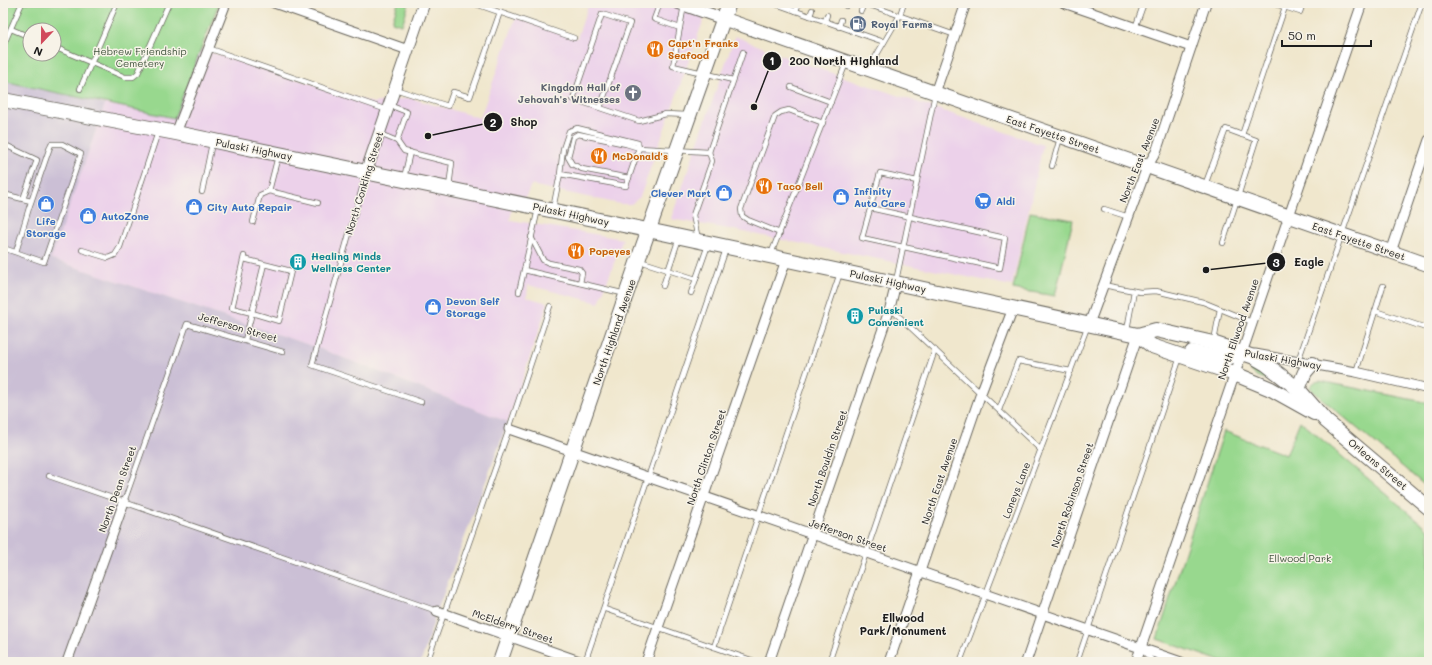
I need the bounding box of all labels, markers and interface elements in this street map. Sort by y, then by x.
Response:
fuel station icon: Royal Farms [848,14,868,34]
place label: Royal Farms [871,17,933,31]
north arrow [22,22,62,62]
scale bar [1282,22,1371,48]
text: 50 m [1288,27,1316,43]
place label: Capt'n Franks Seafood [668,36,738,62]
restaurant icon: Capt'n Franks Seafood [645,39,665,59]
text: N [31,43,45,60]
park label: Hebrew Friendship Cemetery [93,44,187,70]
callout: 200 North Highland [762,50,906,73]
text: 1 [769,52,775,68]
text: 200 North Highland [790,53,898,68]
place label: Kingdom Hall of Jehovah's Witnesses [518,80,621,106]
church icon: Kingdom Hall of Jehovah's Witnesses [623,83,643,103]
callout: Shop [483,111,546,134]
street label: East Fayette Street [1005,111,1101,157]
text: 2 [490,114,497,130]
text: Shop [511,114,538,129]
street label: North East Avenue [1116,115,1162,205]
street label: North Conkling Street [342,130,386,236]
street label: Pulaski Highway [215,135,293,163]
restaurant icon: McDonald's [589,146,609,166]
place label: McDonald's [612,149,668,163]
restaurant icon: Taco Bell [754,176,774,196]
place label: Taco Bell [777,179,823,193]
shop icon: Clever Mart [714,183,734,203]
place label: Infinity Auto Care [854,184,906,210]
place label: Clever Mart [651,186,712,200]
shop icon: Infinity Auto Care [831,187,851,207]
supermarket icon: Aldi [973,191,993,211]
shop icon: Life Storage [36,194,56,214]
place label: Aldi [996,194,1015,208]
shop icon: City Auto Repair [184,197,204,217]
street label: Pulaski Highway [532,199,610,229]
place label: City Auto Repair [207,200,292,214]
shop icon: AutoZone [78,206,98,226]
place label: AutoZone [101,209,149,223]
place label: Life Storage [26,214,66,240]
street label: East Fayette Street [1311,218,1407,264]
restaurant icon: Popeyes [566,241,586,261]
place label: Popeyes [589,244,631,258]
place label: Healing Minds Wellness Center [311,249,391,275]
callout: Eagle [1266,251,1332,274]
building icon: Healing Minds Wellness Center [288,252,308,272]
text: 3 [1272,254,1280,270]
text: Eagle [1294,254,1324,269]
street label: Pulaski Highway [849,266,927,296]
street label: North Highland Avenue [589,277,639,387]
street label: North Ellwood Avenue [1214,277,1262,381]
place label: Devon Self Storage [446,294,500,320]
shop icon: Devon Self Storage [423,297,443,317]
place label: Pulaski Convenient [868,303,924,329]
building icon: Pulaski Convenient [845,306,865,326]
street label: Jefferson Street [197,309,279,345]
street label: Pulaski Highway [1244,345,1322,373]
street label: North Clinton Street [683,407,729,507]
street label: North Bouldin Street [804,408,850,508]
street label: Orleans Street [1345,435,1411,493]
street label: North East Avenue [918,436,960,526]
street label: North Robinson Street [1047,441,1097,549]
street label: North Dean Street [95,444,139,534]
street label: Loneys Lane [999,460,1033,520]
street label: Jefferson Street [807,515,889,555]
park label: Ellwood Park [1269,551,1331,565]
street label: McElderry Street [471,606,555,646]
district label: Ellwood Park/Monument [859,610,947,638]

